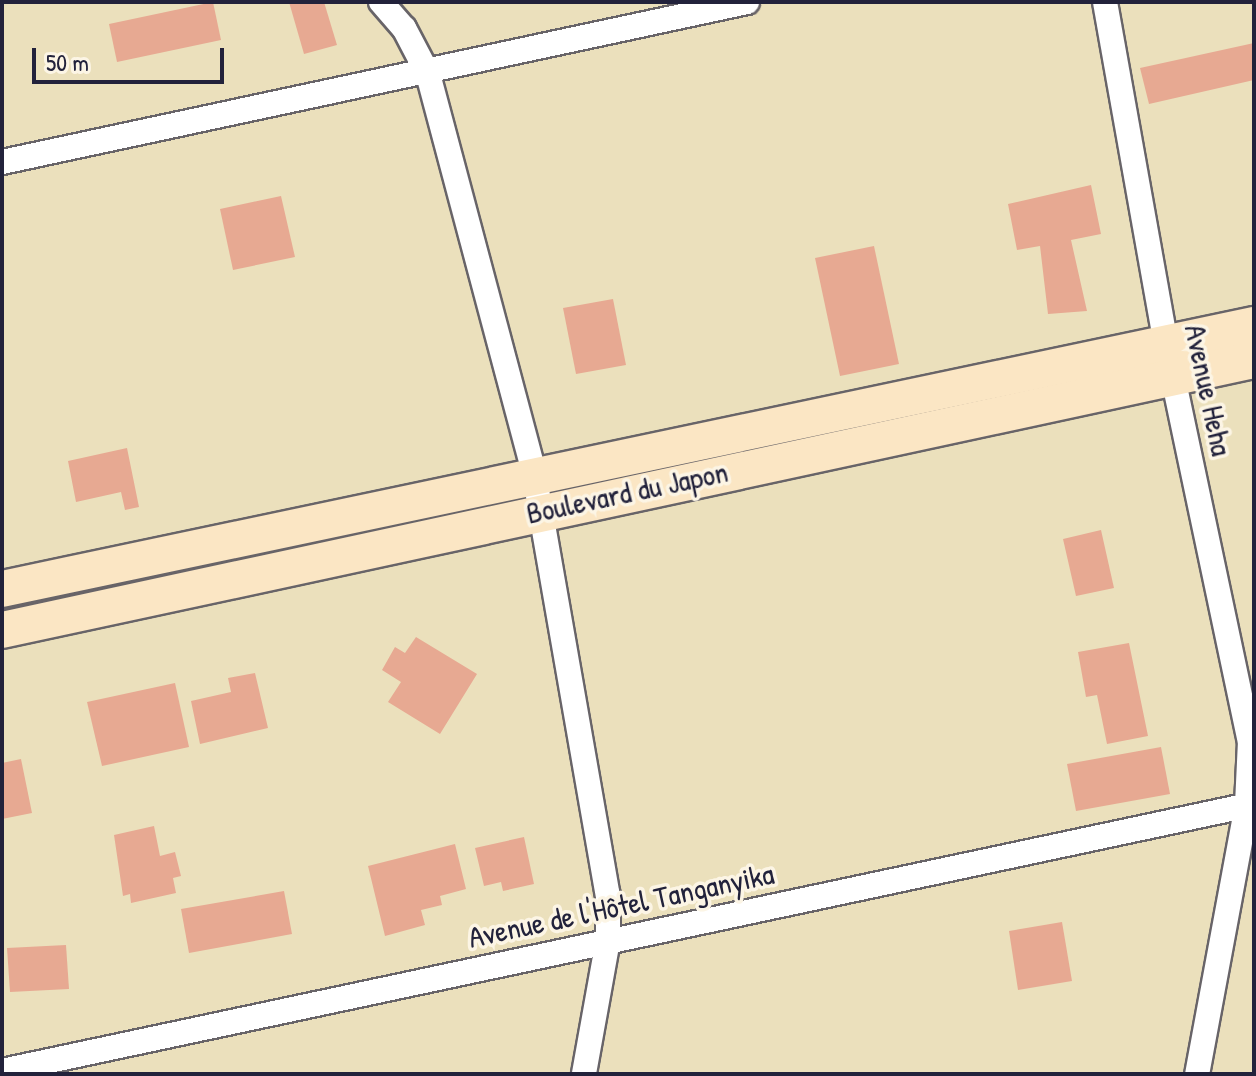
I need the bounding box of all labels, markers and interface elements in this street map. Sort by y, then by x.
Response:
scale bar [36,32,228,82]
text: 50 m [46,46,89,78]
street label: Avenue Heha [1178,321,1240,459]
street label: Boulevard du Japon [523,453,731,531]
street label: Avenue de l'Hôtel Tanganyika [465,855,777,955]

